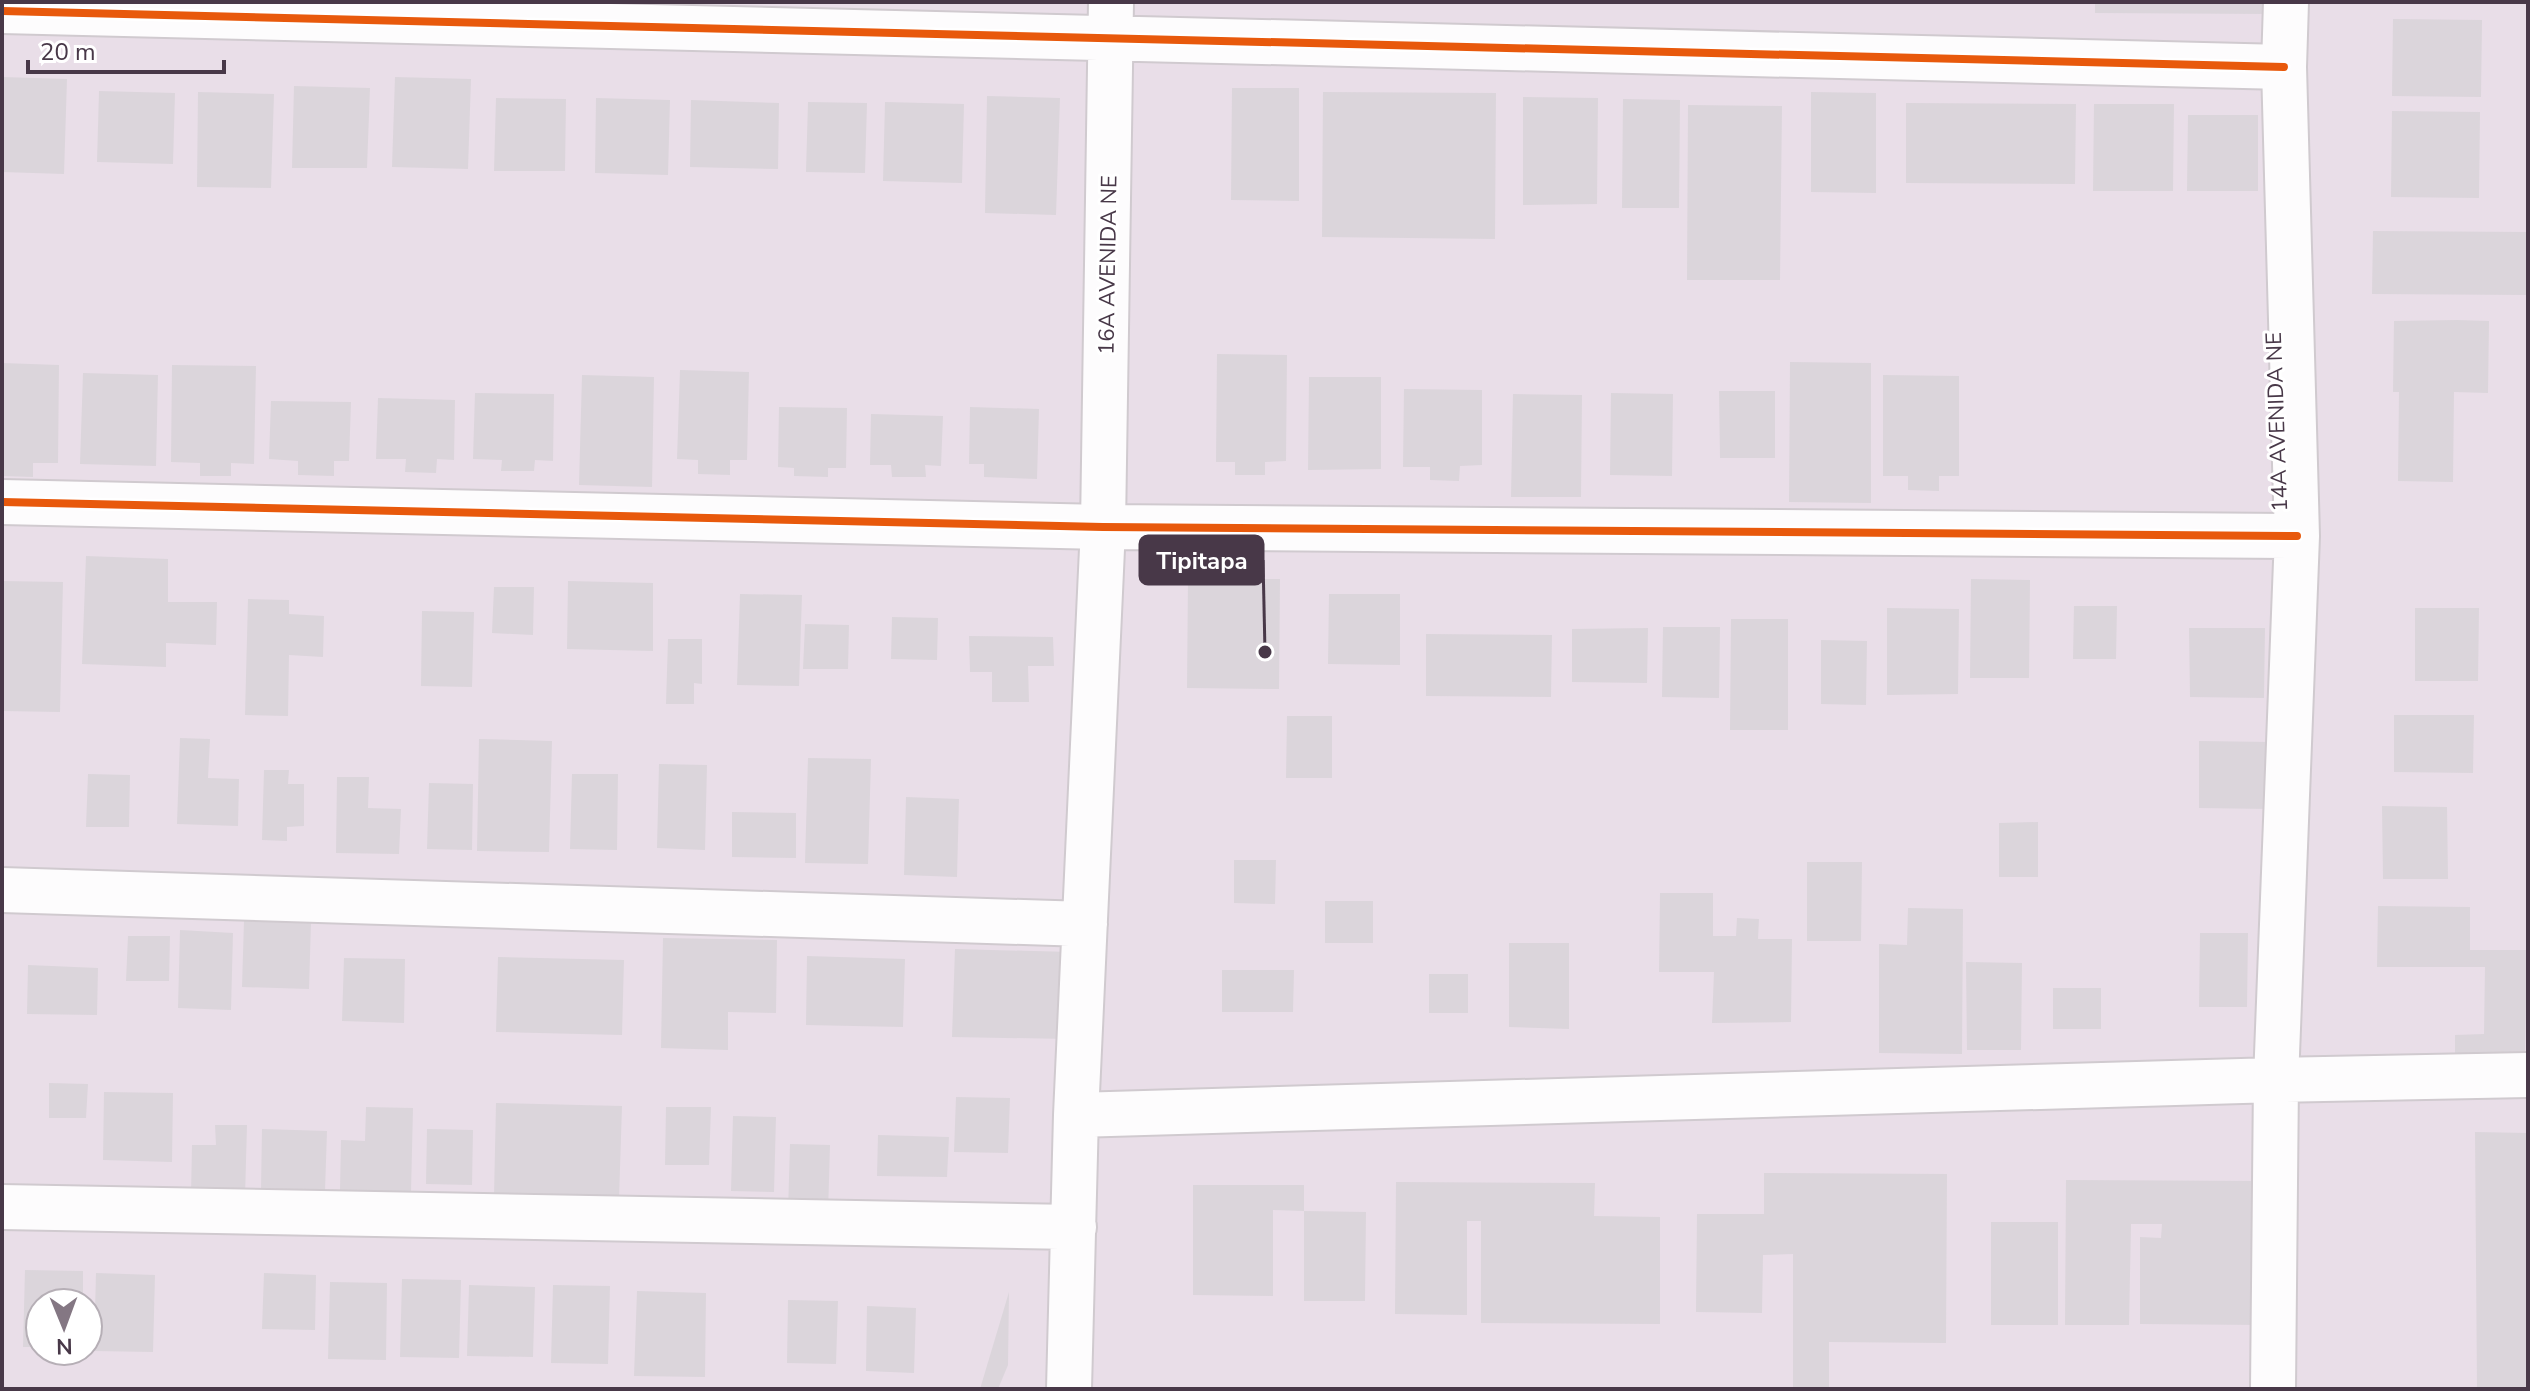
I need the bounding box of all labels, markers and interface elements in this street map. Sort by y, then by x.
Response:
scale bar [28,24,224,74]
text: 20 m [40,36,96,68]
street label: 16A AVENIDA NE [1091,175,1125,355]
street label: 14A AVENIDA NE [2259,332,2295,512]
callout: Tipitapa [1140,536,1263,584]
text: Tipitapa [1156,545,1248,577]
north arrow [24,1287,104,1367]
text: N [56,1331,73,1361]

